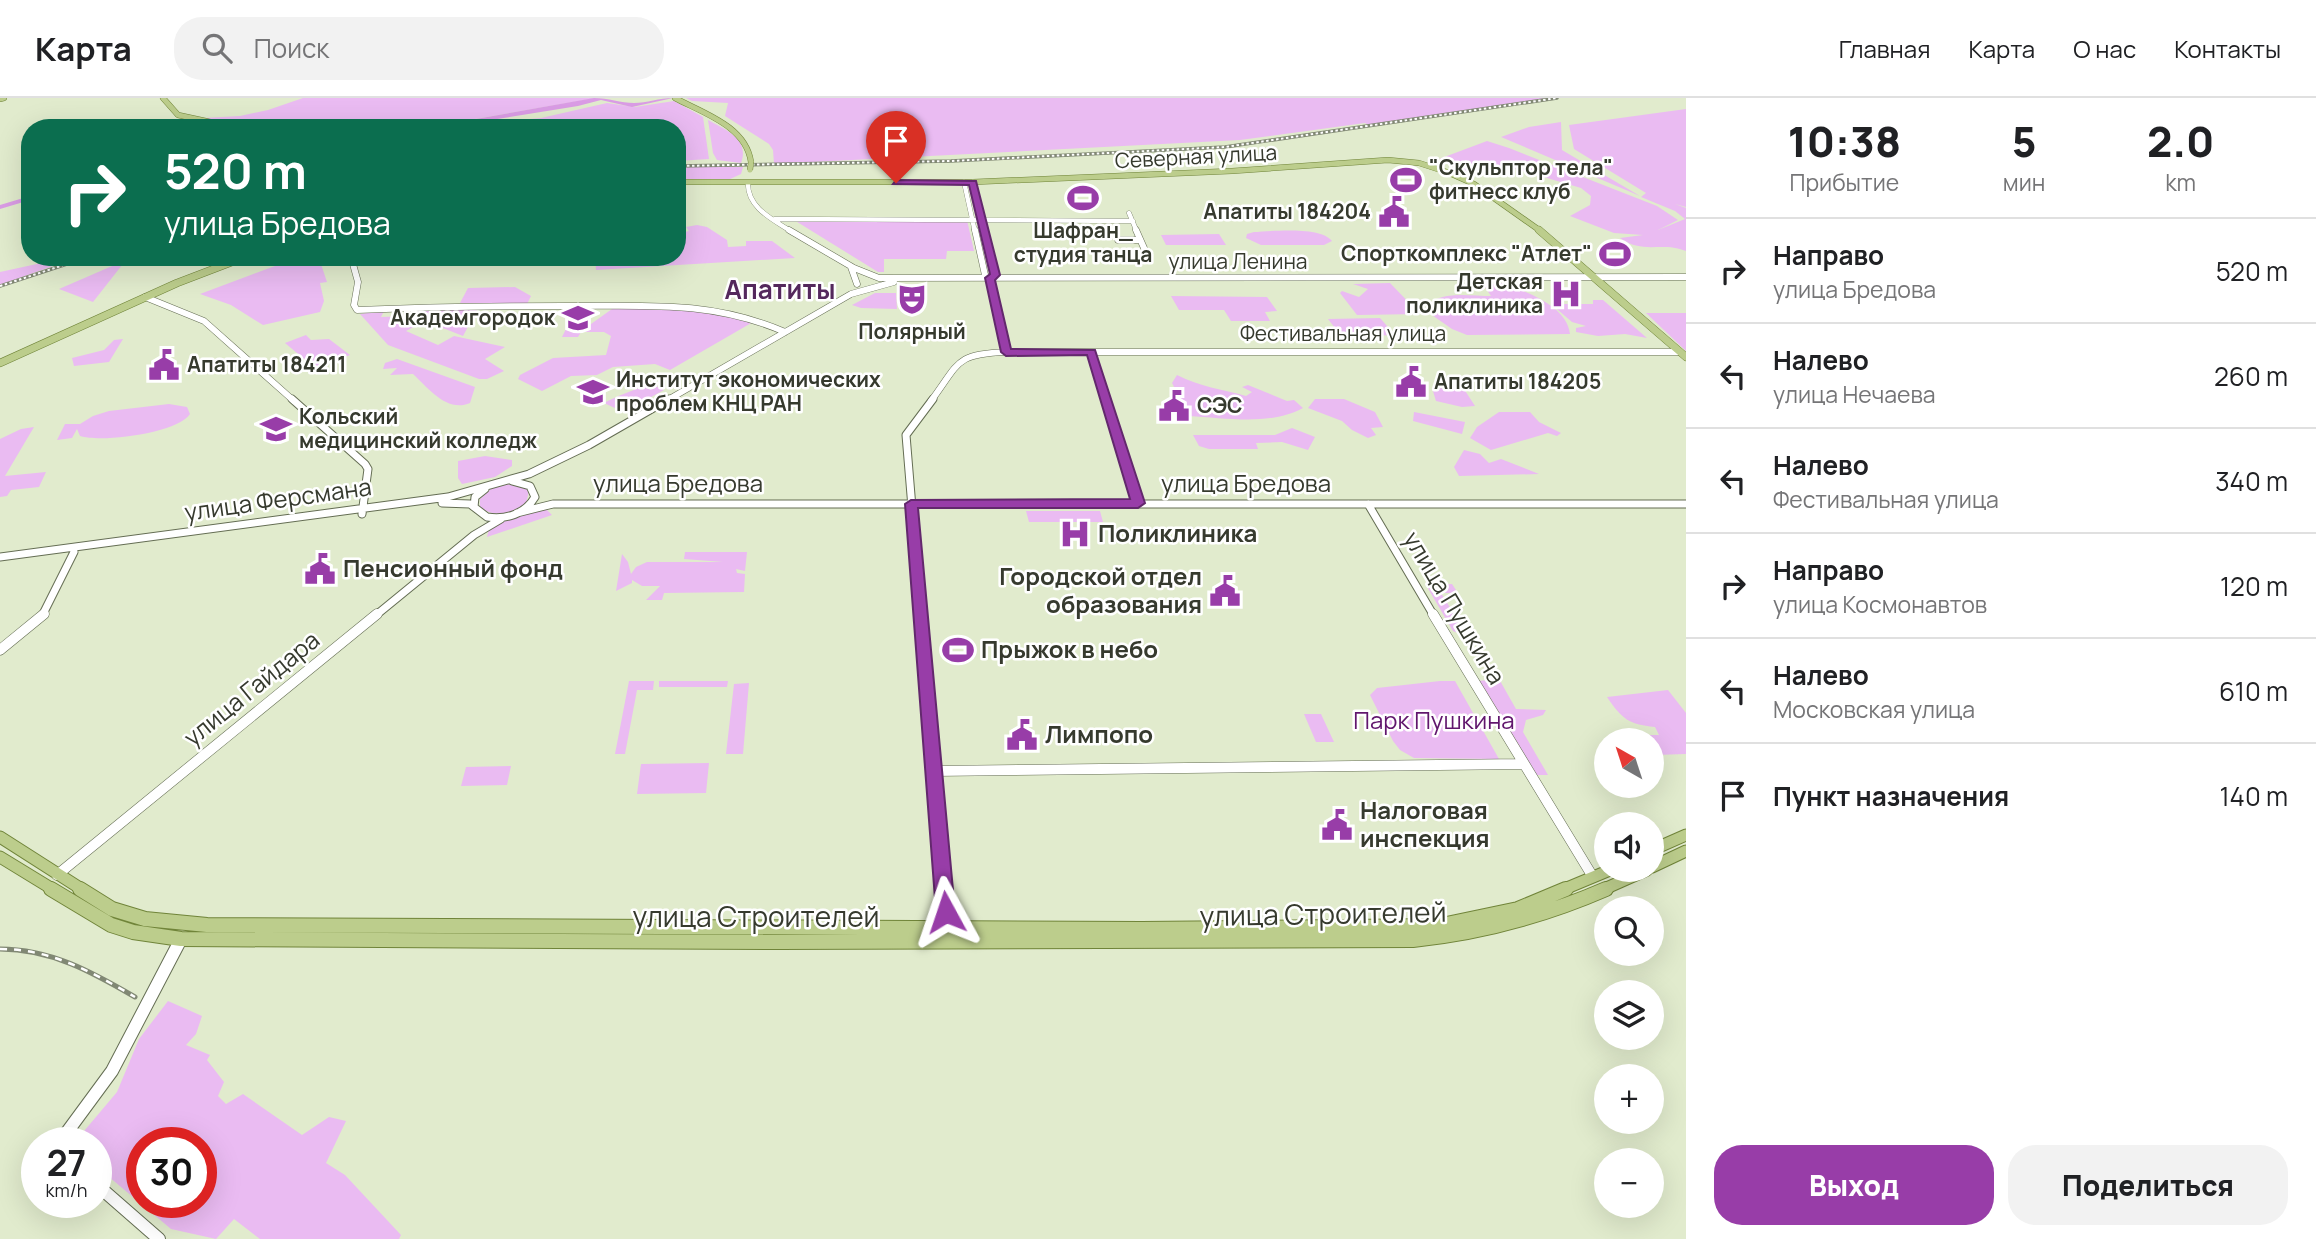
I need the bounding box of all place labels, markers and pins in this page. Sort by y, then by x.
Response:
pin [866,111,926,183]
place label: "Скульптор тела" фитнесс клуб [1429,153,1613,205]
sports icon: "Скульптор тела" фитнесс клуб [1389,163,1423,197]
sports icon: Шафран_ студия танца [1066,181,1100,215]
public building icon: Апатиты 184204 [1377,195,1411,229]
place label: Апатиты 184204 [1203,197,1371,225]
place label: Шафран_ студия танца [1014,216,1152,268]
sports icon: Спорткомплекс "Атлет" [1598,237,1632,271]
place label: Спорткомплекс "Атлет" [1341,239,1592,267]
place label: Детская поликлиника [1406,267,1543,319]
hospital icon: Детская поликлиника [1549,277,1583,311]
theatre icon: Полярный [895,282,929,316]
school or university icon: Академгородок [561,301,595,335]
place label: Академгородок [390,303,556,331]
place label: Полярный [858,317,966,345]
public building icon: Апатиты 184211 [147,348,181,382]
place label: Апатиты 184211 [187,350,347,378]
place label: Институт экономических проблем КНЦ РАН [616,365,881,417]
public building icon: Апатиты 184205 [1394,365,1428,399]
place label: Апатиты 184205 [1434,367,1601,395]
school or university icon: Институт экономических проблем КНЦ РАН [576,375,610,409]
public building icon: СЭС [1157,389,1191,423]
place label: СЭС [1197,391,1243,419]
place label: Кольский медицинский колледж [299,402,537,454]
school or university icon: Кольский медицинский колледж [259,412,293,446]
place label: Поликлиника [1098,516,1257,549]
hospital icon: Поликлиника [1058,517,1092,551]
place label: Пенсионный фонд [343,551,563,584]
public building icon: Пенсионный фонд [303,552,337,586]
place label: Городской отдел образования [999,559,1202,620]
public building icon: Городской отдел образования [1208,574,1242,608]
place label: Прыжок в небо [981,632,1158,665]
sports icon: Прыжок в небо [941,633,975,667]
place label: Лимпопо [1045,717,1153,750]
public building icon: Лимпопо [1005,718,1039,752]
place label: Налоговая инспекция [1360,793,1490,854]
public building icon: Налоговая инспекция [1320,808,1354,842]

